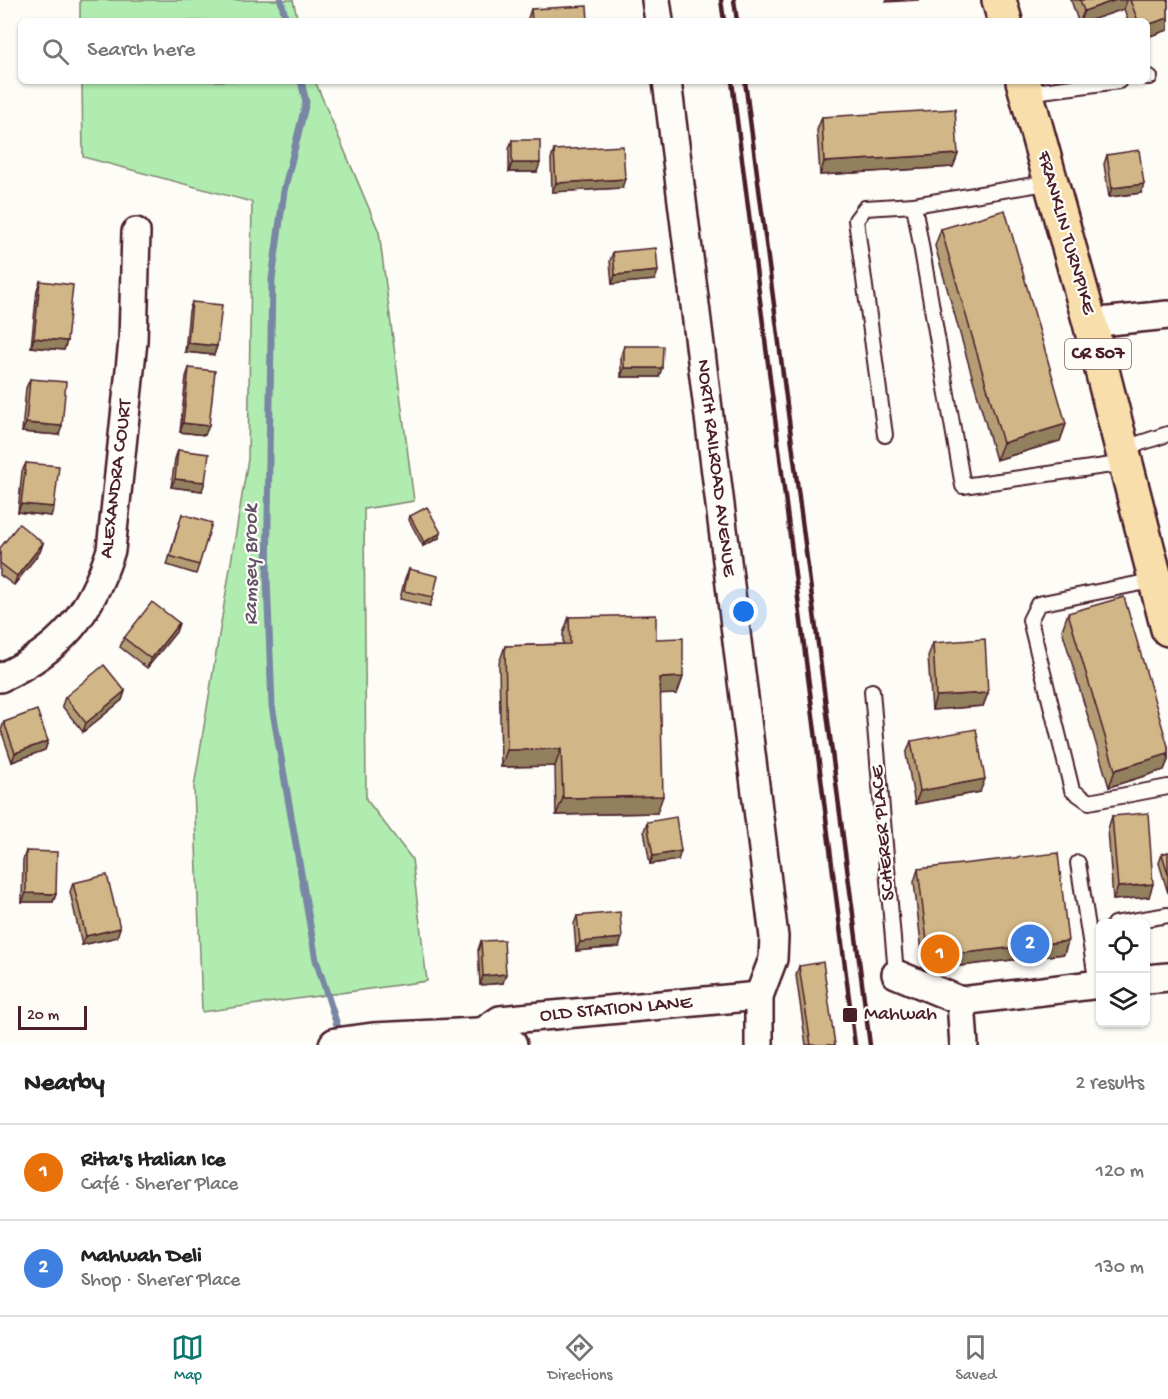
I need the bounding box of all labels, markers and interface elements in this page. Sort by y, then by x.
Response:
search box [18,18,1150,84]
icon: search [39,35,72,68]
text: Search here [87,38,195,64]
street label: FRANKLIN TURNPIKE [1030,148,1100,319]
road number: CR 507 [1065,339,1131,369]
street label: NORTH RAILROAD AVENUE [690,358,740,579]
street label: ALEXANDRA COURT [96,397,138,560]
water label: Ramsey Brook [240,502,265,625]
your location [729,597,758,626]
street label: SCHERER PLACE [867,763,901,902]
map controls [1096,919,1150,1027]
button: locate [1096,919,1150,973]
pin: 2 [1010,922,1050,966]
pin: 1 [920,932,960,976]
button: layers [1096,973,1150,1027]
street label: OLD STATION LANE [539,992,695,1028]
scale bar [18,1003,87,1030]
place label: Mahwah [864,1004,937,1027]
marker: Mahwah [841,1006,859,1024]
text: 20 m [27,1007,59,1026]
text: Nearby [24,1069,105,1100]
text: 2 results [1075,1073,1144,1096]
text: Rita's Italian Ice [81,1148,225,1174]
text: 1 [39,1161,48,1184]
text: 120 m [1096,1161,1144,1184]
text: Café · Sherer Place [81,1174,238,1197]
text: Mahwah Deli [81,1244,202,1270]
text: 2 [39,1257,48,1280]
text: 130 m [1095,1257,1144,1280]
text: Shop · Sherer Place [81,1270,240,1293]
tab: Map [171,1331,204,1386]
tab: Directions [547,1331,613,1386]
tab: Saved [955,1331,996,1386]

